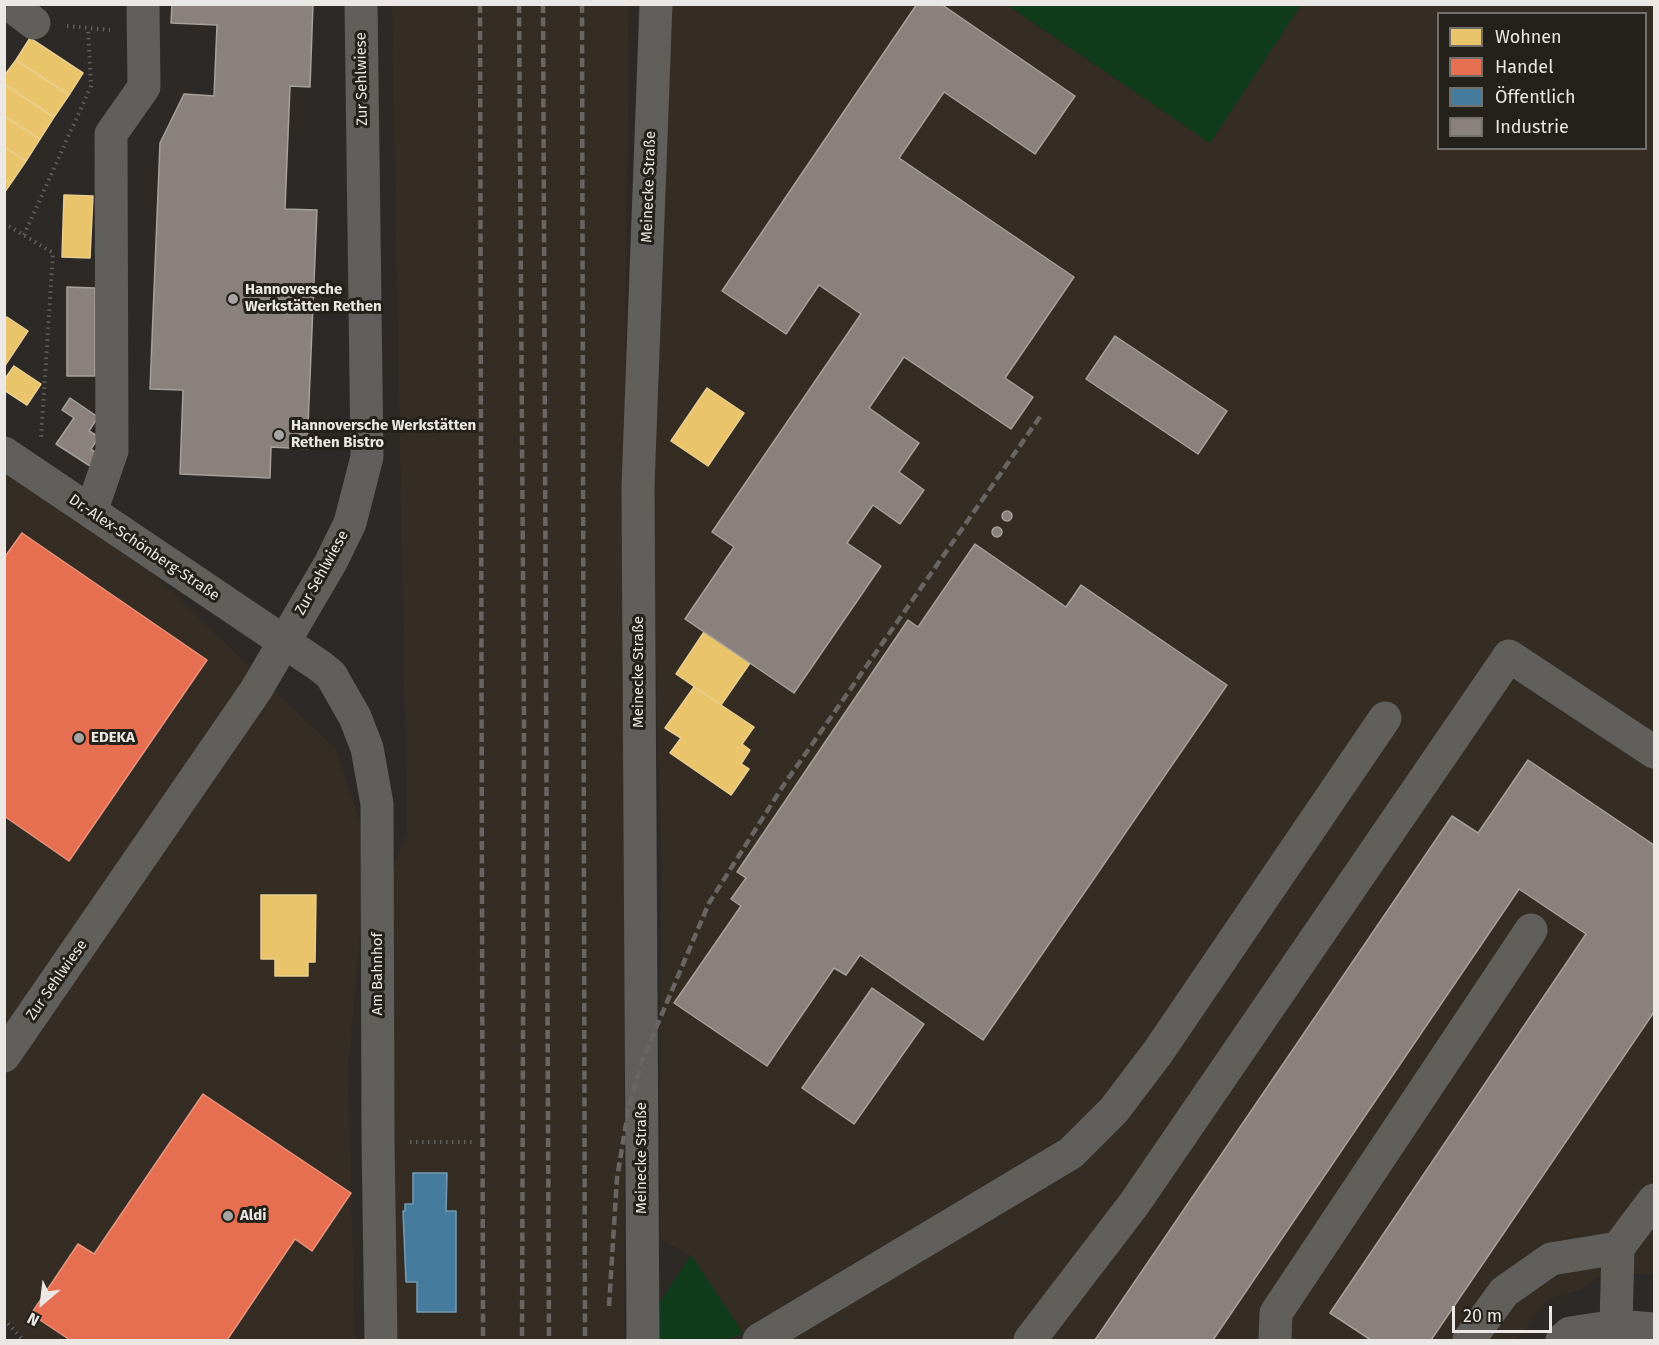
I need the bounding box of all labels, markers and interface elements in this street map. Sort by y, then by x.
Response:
legend [1437,12,1647,150]
text: Wohnen [1495,26,1562,48]
street label: Zur Sehlwiese [352,32,372,126]
text: Handel [1495,56,1553,78]
text: Öffentlich [1495,86,1576,108]
text: Industrie [1495,116,1569,138]
street label: Meinecke Straße [638,131,660,243]
place label: Hannoversche Werkstätten Rethen [245,281,382,316]
marker: Hannoversche Werkstätten Rethen [226,292,240,306]
place label: Hannoversche Werkstätten Rethen Bistro [291,417,476,452]
marker: Hannoversche Werkstätten Rethen Bistro [272,428,286,442]
street label: Dr.-Alex-Schönberg-Straße [65,491,223,605]
street label: Zur Sehlwiese [291,528,353,618]
street label: Meinecke Straße [630,616,648,728]
place label: EDEKA [91,729,135,747]
marker: EDEKA [72,731,86,745]
street label: Am Bahnhof [369,933,387,1015]
street label: Zur Sehlwiese [23,936,91,1024]
street label: Meinecke Straße [633,1102,651,1214]
place label: Aldi [240,1207,266,1225]
marker: Aldi [221,1209,235,1223]
north arrow [12,1273,72,1333]
scale bar [1455,1294,1556,1332]
text: 20 m [1463,1305,1502,1327]
text: N [24,1308,42,1330]

